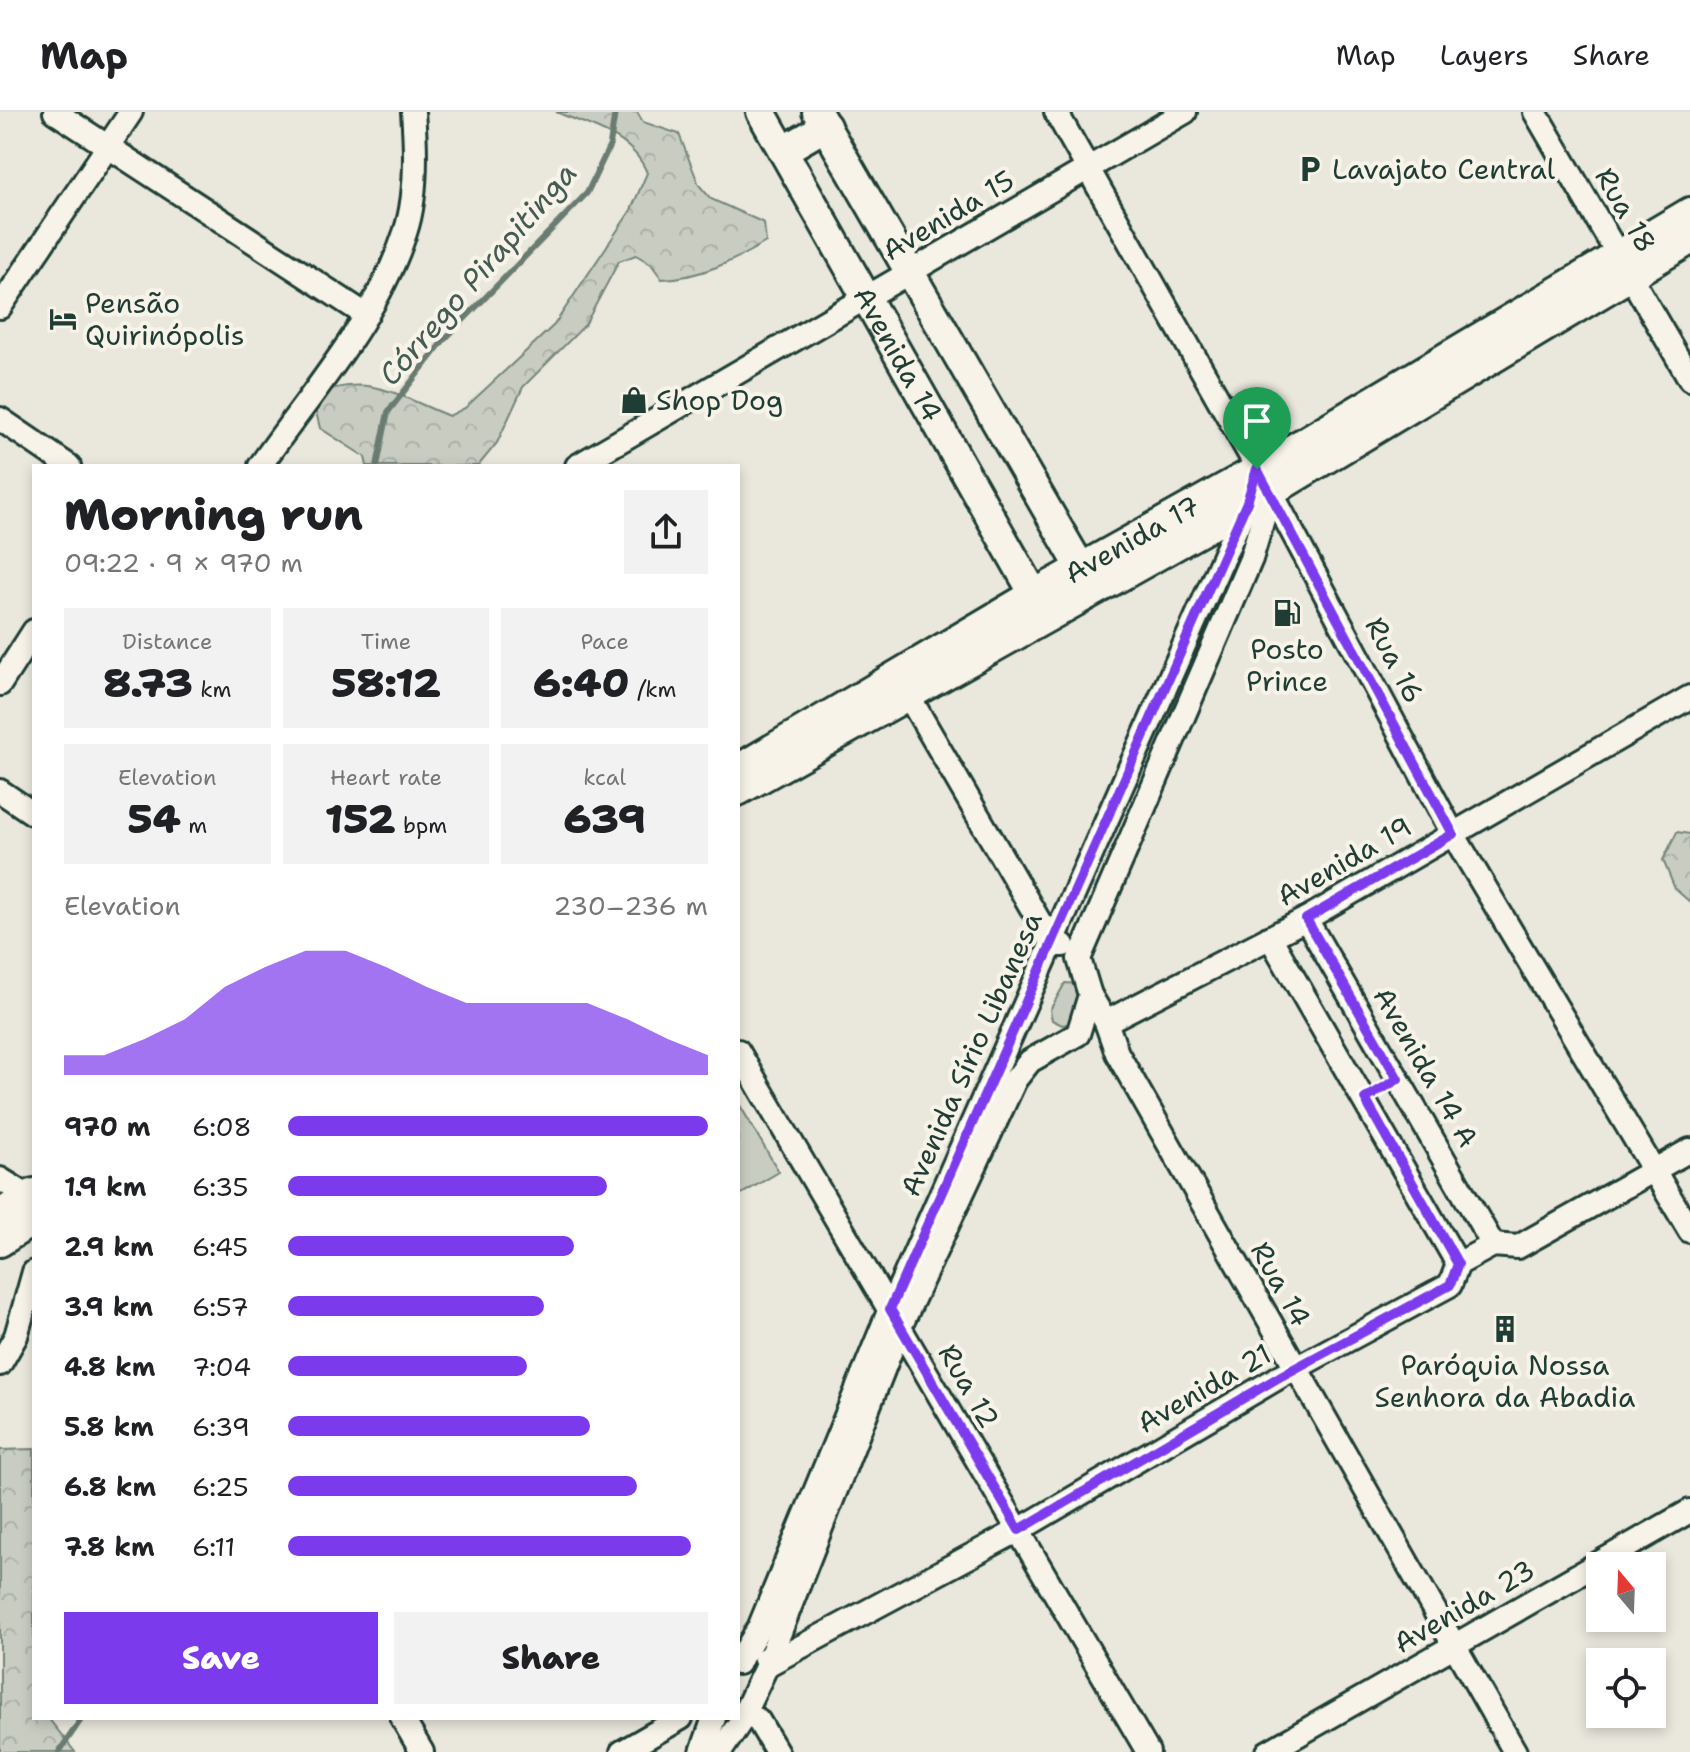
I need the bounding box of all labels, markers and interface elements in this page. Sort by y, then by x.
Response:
text: Map [40,30,128,81]
text: Map [1336,36,1396,74]
text: Layers [1440,36,1529,74]
text: Share [1573,36,1650,74]
place label: Lavajato Central [1332,150,1556,188]
water label: Córrego Pirapitinga [369,153,586,394]
parking icon: Lavajato Central [1295,154,1325,184]
street label: Rua 18 [1586,160,1666,260]
street label: Avenida 15 [875,161,1021,269]
street label: Avenida 14 [845,280,951,428]
place label: Pensão Quirinópolis [85,284,245,354]
hotel icon: Pensão Quirinópolis [48,304,78,334]
place label: Shop Dog [656,381,783,419]
shop icon: Shop Dog [619,385,649,415]
pin [1223,387,1291,469]
icon: arrive [1235,399,1279,443]
text: Morning run [64,485,363,544]
street label: Avenida 17 [1058,486,1206,592]
button: share [624,490,708,574]
text: 09:22 · 9 × 970 m [64,545,303,580]
fuel station icon: Posto Prince [1272,598,1302,628]
street label: Rua 16 [1357,611,1433,709]
text: Distance [122,627,212,656]
text: Time [361,627,411,656]
text: Pace [580,627,629,656]
place label: Posto Prince [1246,630,1328,700]
text: 8.73 [103,656,193,710]
text: 58:12 [331,656,441,710]
text: 6:40 [533,656,630,710]
text: km [193,675,231,704]
text: /km [630,675,676,704]
text: Elevation [118,763,217,792]
text: Heart rate [330,763,442,792]
text: kcal [583,763,626,792]
text: 54 [128,792,181,846]
text: 152 [325,792,396,846]
text: 639 [563,792,646,846]
street label: Avenida 19 [1270,807,1418,915]
text: m [181,811,207,840]
text: bpm [396,811,447,840]
text: Elevation [64,888,180,923]
text: 230–236 m [553,888,708,923]
street label: Avenida Sírio Libanesa [891,906,1051,1202]
street label: Avenida 14 A [1365,980,1487,1154]
text: 970 m [64,1109,151,1144]
text: 6:08 [192,1109,252,1144]
text: 1.9 km [64,1169,146,1204]
text: 6:35 [192,1169,248,1204]
text: 2.9 km [64,1229,154,1264]
text: 6:45 [192,1229,248,1264]
street label: Rua 14 [1242,1235,1320,1333]
text: 3.9 km [64,1289,153,1324]
text: 6:57 [192,1289,249,1324]
building icon: Paróquia Nossa Senhora da Abadia [1490,1314,1520,1344]
street label: Avenida 21 [1130,1334,1278,1442]
street label: Rua 12 [930,1337,1008,1435]
place label: Paróquia Nossa Senhora da Abadia [1375,1346,1635,1416]
text: 4.8 km [64,1349,155,1384]
text: 7:04 [192,1349,251,1384]
text: 5.8 km [64,1409,154,1444]
text: 6:39 [192,1409,250,1444]
text: 6.8 km [64,1469,156,1504]
text: 6:25 [192,1469,249,1504]
text: 7.8 km [64,1529,155,1564]
text: 6:11 [192,1529,235,1564]
street label: Avenida 23 [1387,1550,1541,1662]
north arrow [1586,1552,1666,1632]
map controls [1586,1552,1666,1728]
button: Save [64,1612,378,1704]
button: Share [394,1612,708,1704]
button: locate [1586,1648,1666,1728]

